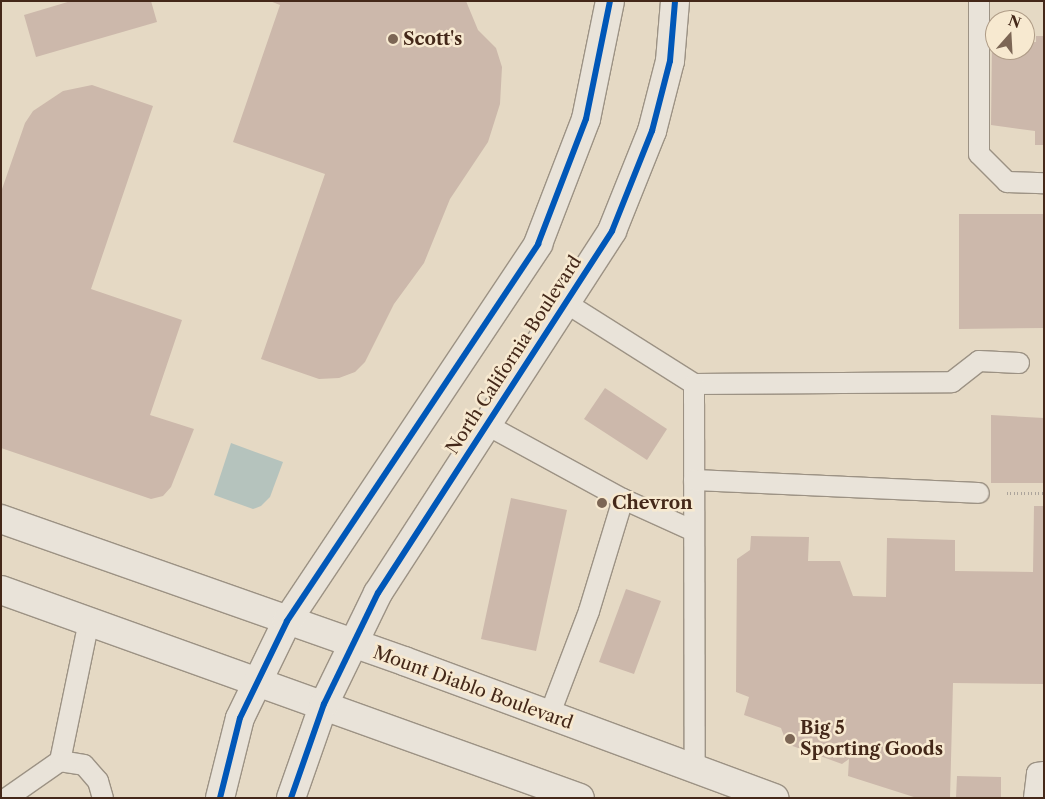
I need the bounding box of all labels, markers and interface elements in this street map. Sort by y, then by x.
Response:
north arrow [985,10,1035,60]
text: N [1006,11,1023,32]
place label: Scott's [403,28,462,50]
marker: Scott's [387,33,399,45]
street label: North California Boulevard [442,252,586,458]
place label: Chevron [612,492,693,514]
marker: Chevron [596,497,608,509]
street label: Mount Diablo Boulevard [370,642,576,734]
place label: Big 5 Sporting Goods [800,718,943,761]
marker: Big 5 Sporting Goods [784,733,796,745]

